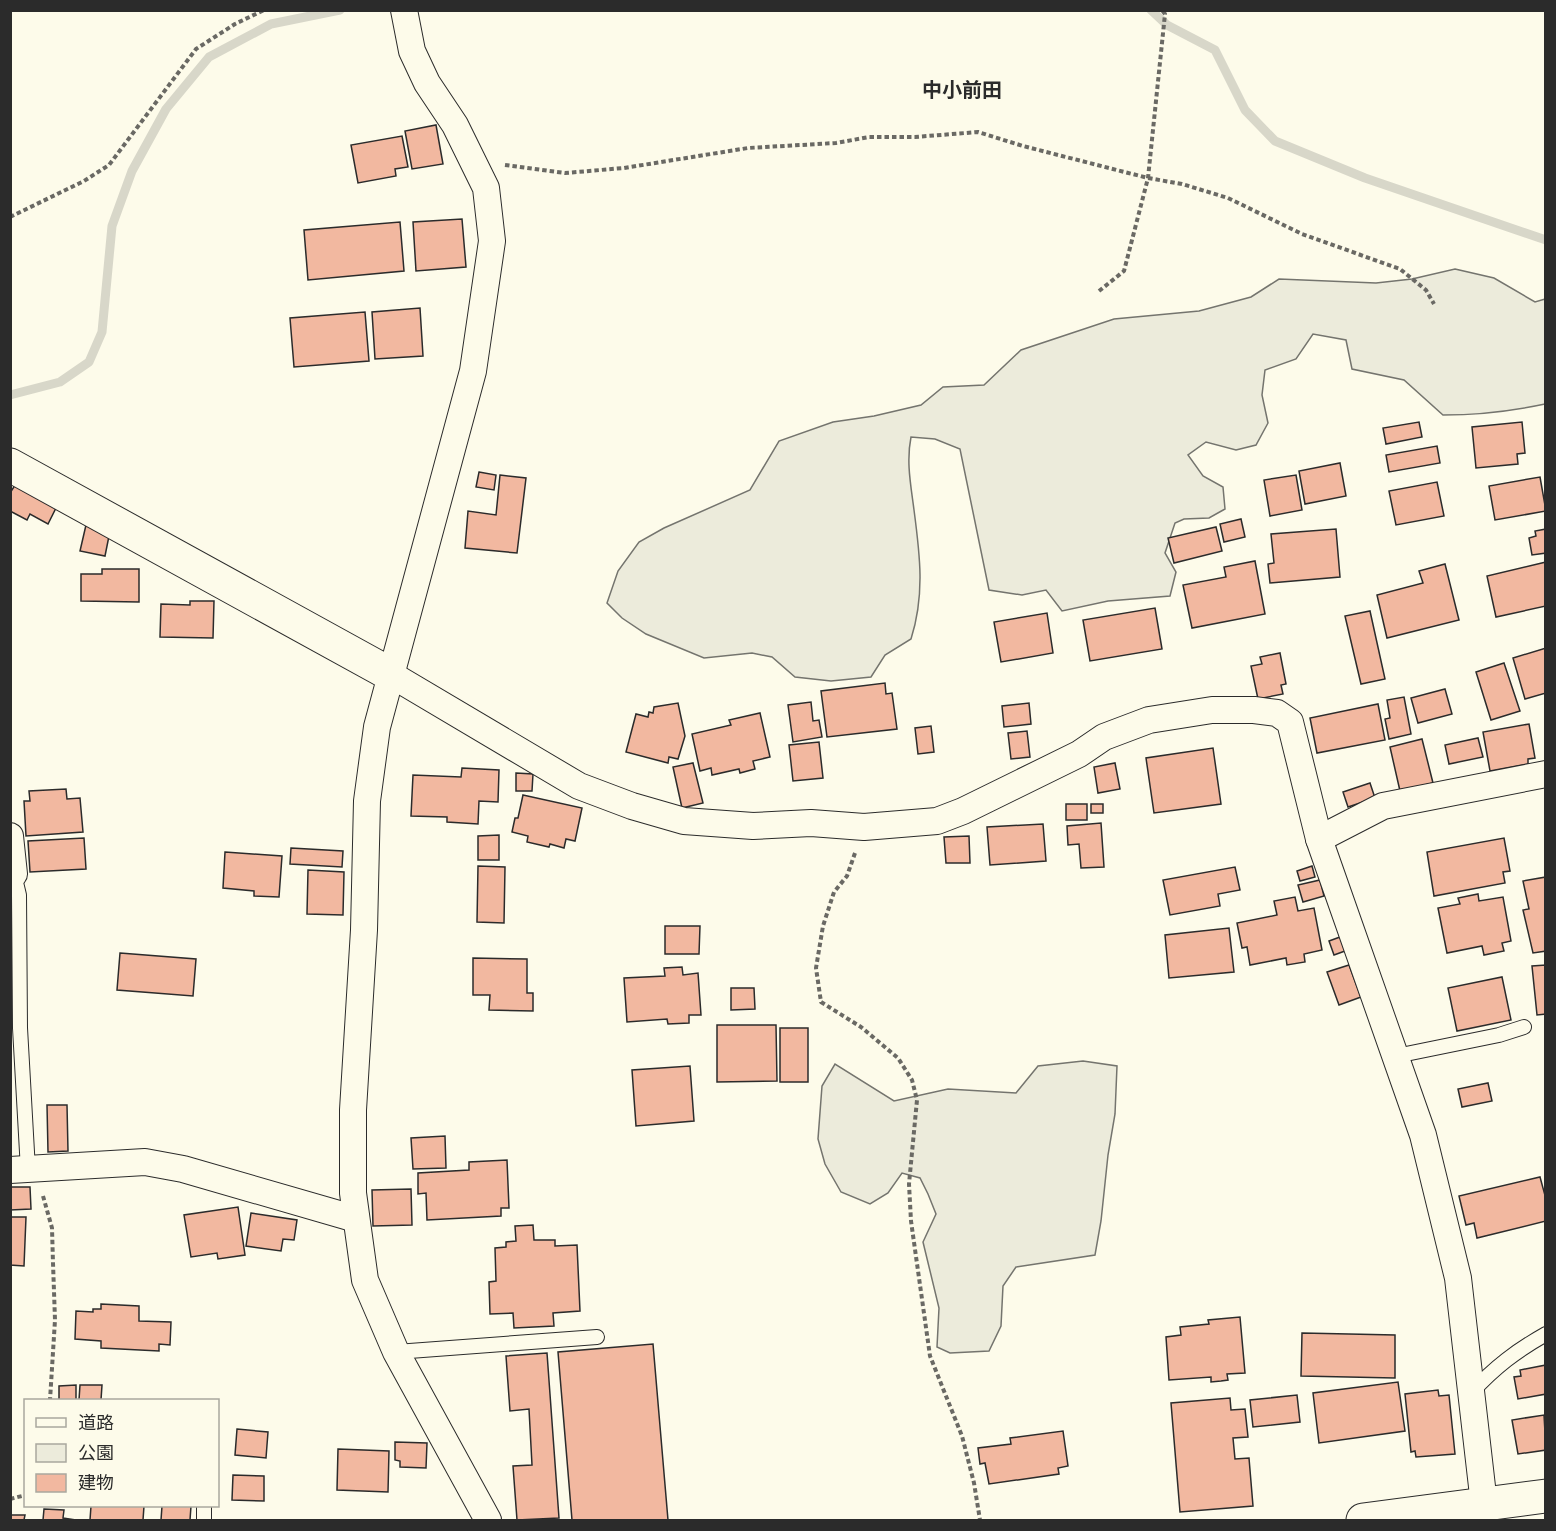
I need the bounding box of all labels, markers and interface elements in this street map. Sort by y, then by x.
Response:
district label: 中小前田 [922,78,1002,102]
legend [24,1399,219,1507]
text: 道路 [78,1412,114,1434]
text: 公園 [78,1442,114,1464]
text: 建物 [78,1472,114,1494]

